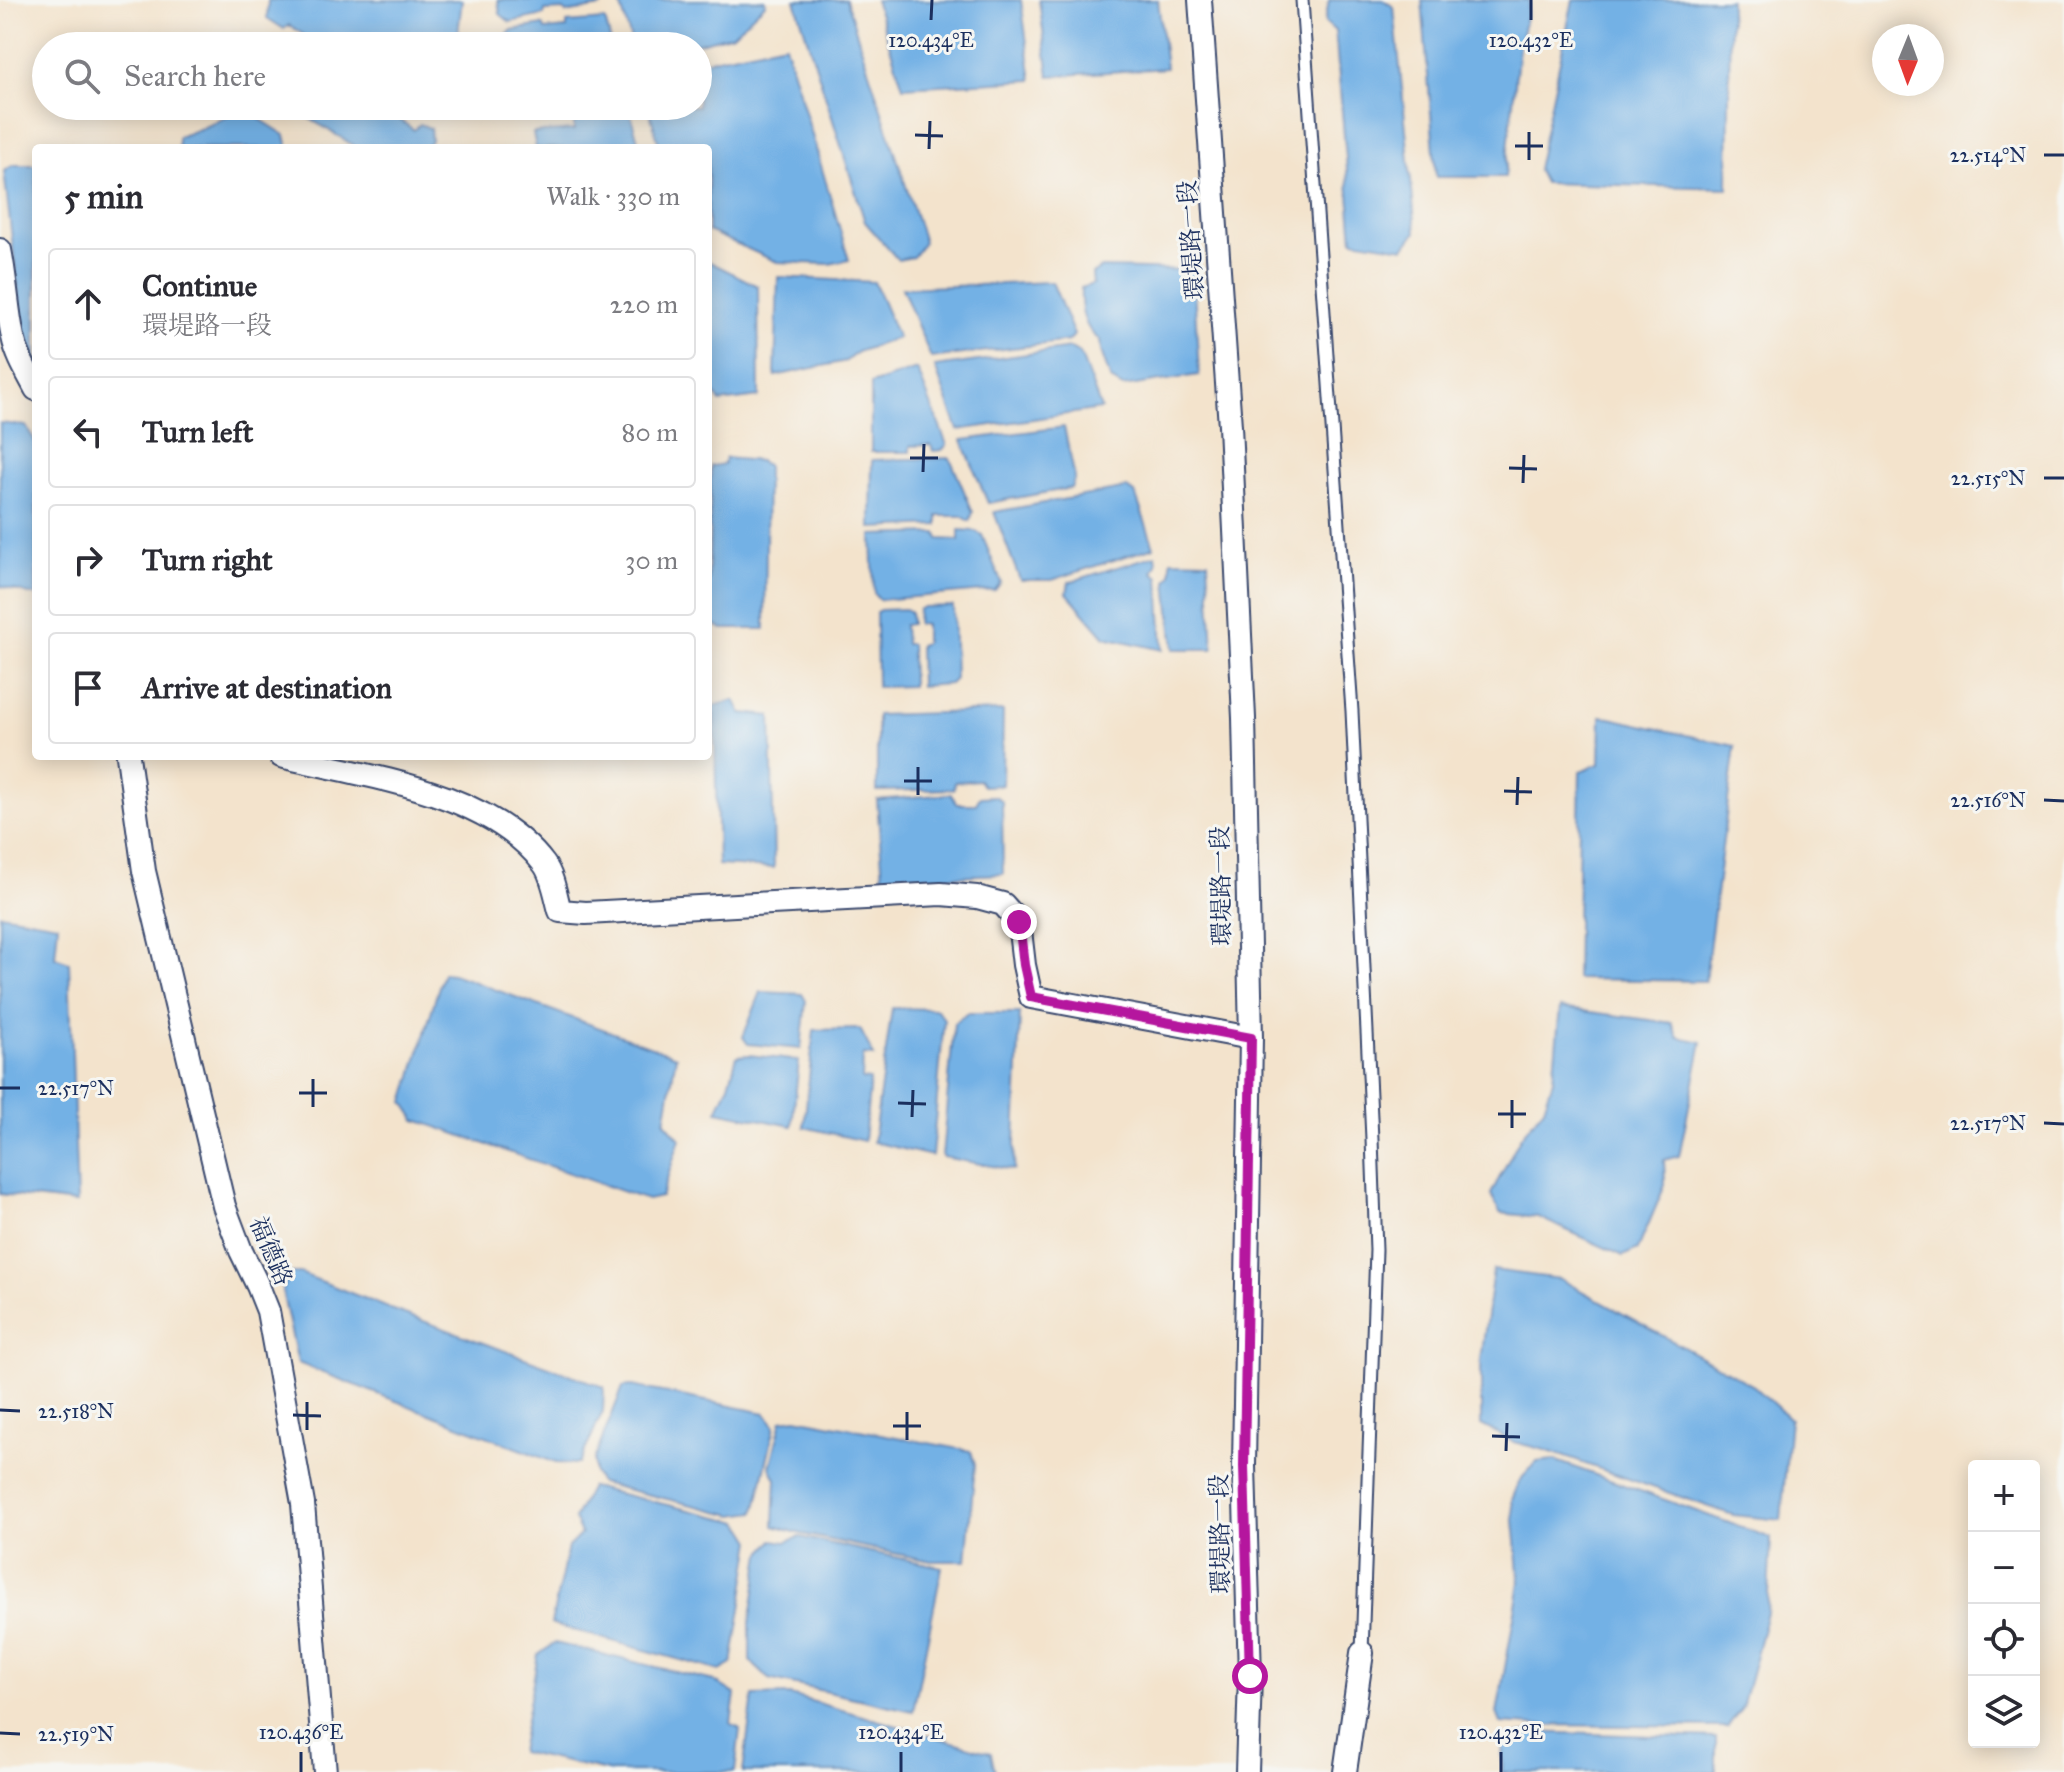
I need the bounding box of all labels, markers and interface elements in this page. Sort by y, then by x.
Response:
north arrow [1872,24,1944,96]
text: 120.434°E [888,28,974,52]
text: 120.432°E [1489,28,1573,52]
search box [32,32,712,120]
icon: search [60,54,104,98]
text: Search here [124,58,266,94]
text: 22.514°N [1950,143,2026,167]
text: 5 min [64,176,143,217]
street label: 環堤路一段 [1172,179,1210,301]
text: Walk · 330 m [546,180,680,212]
text: Continue [142,268,257,304]
icon: ahead [66,282,110,326]
text: 220 m [610,288,678,320]
text: 環堤路一段 [142,309,272,341]
icon: left [66,410,110,454]
text: Turn left [142,414,253,450]
text: 80 m [622,416,678,448]
text: 22.515°N [1951,466,2025,490]
icon: right [66,538,110,582]
text: Turn right [142,542,273,578]
text: 30 m [625,544,678,576]
icon: arrive [66,666,110,710]
text: Arrive at destination [142,670,392,706]
text: 22.516°N [1950,788,2026,812]
street label: 環堤路一段 [1205,826,1237,946]
route end [1001,904,1037,940]
text: 22.517°N [38,1076,114,1100]
text: 22.517°N [1950,1111,2026,1135]
street label: 福德路 [243,1212,299,1290]
text: 22.518°N [38,1399,114,1423]
map controls [1968,1460,2040,1748]
button: + [1968,1460,2040,1532]
street label: 環堤路一段 [1204,1474,1236,1594]
button: − [1968,1532,2040,1604]
button: locate [1968,1604,2040,1676]
route start [1232,1658,1268,1694]
button: layers [1968,1676,2040,1748]
text: 120.436°E [259,1720,343,1744]
text: 120.434°E [858,1720,944,1744]
text: 120.432°E [1459,1720,1543,1744]
text: 22.519°N [38,1722,114,1746]

